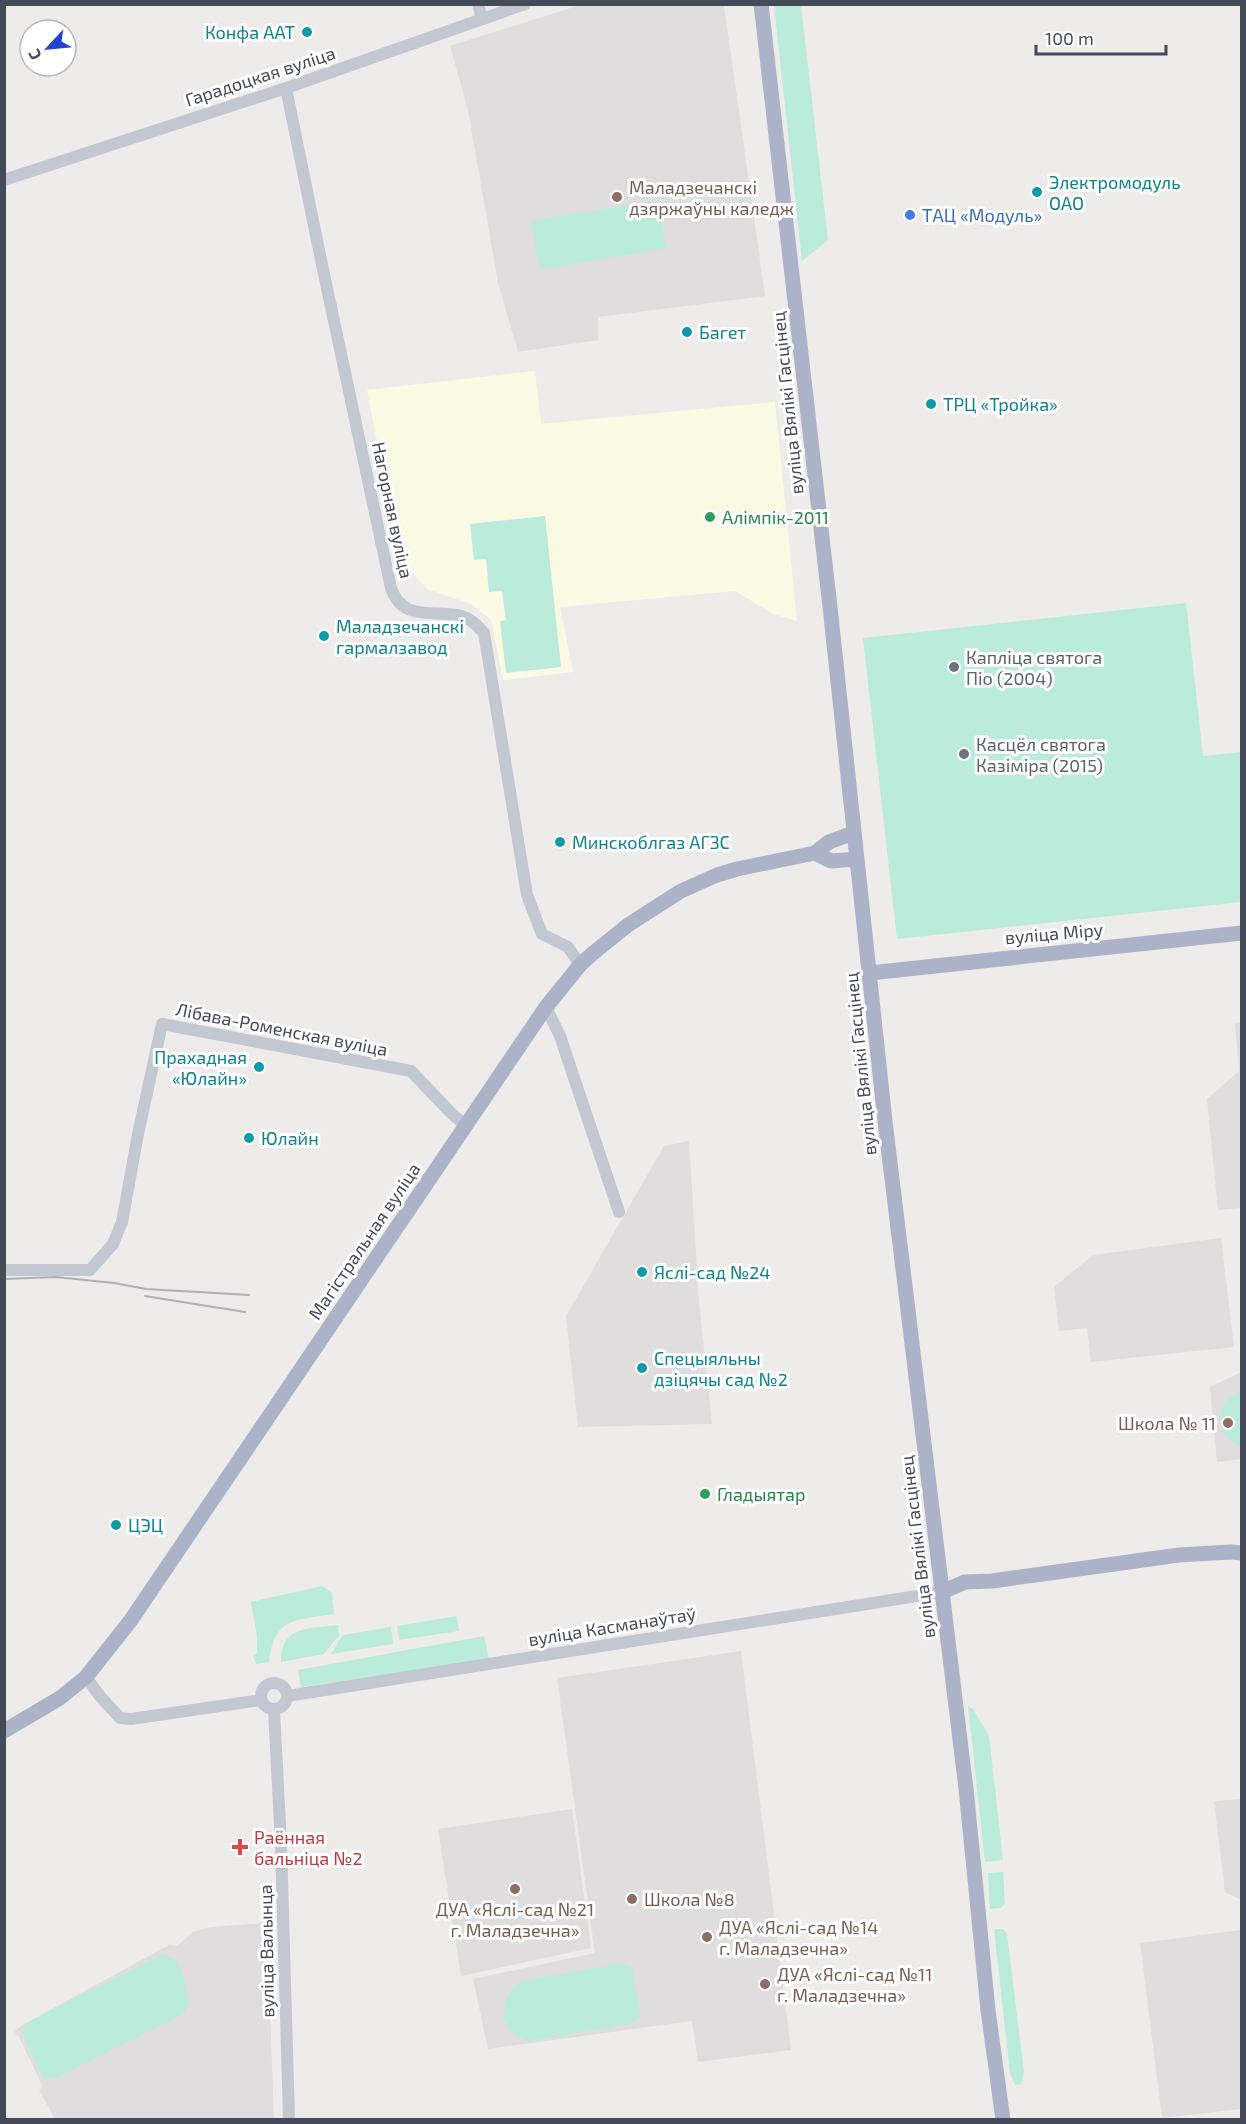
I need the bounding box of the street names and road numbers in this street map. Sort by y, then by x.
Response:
street label: Гарадоцкая вуліца [182,41,338,111]
street label: вуліца Вялікі Гасцінец [766,310,808,496]
street label: Нагорная вуліца [368,440,418,580]
street label: вуліца Міру [1004,918,1104,948]
street label: вуліца Вялікі Гасцінец [839,971,881,1157]
street label: Лібава-Роменская вуліца [174,998,390,1060]
street label: Магістральная вуліца [303,1158,425,1324]
street label: вуліца Вялікі Гасцінец [895,1454,939,1640]
street label: вуліца Касманаўтаў [527,1602,698,1650]
street label: вуліца Валынца [254,1884,278,2018]

